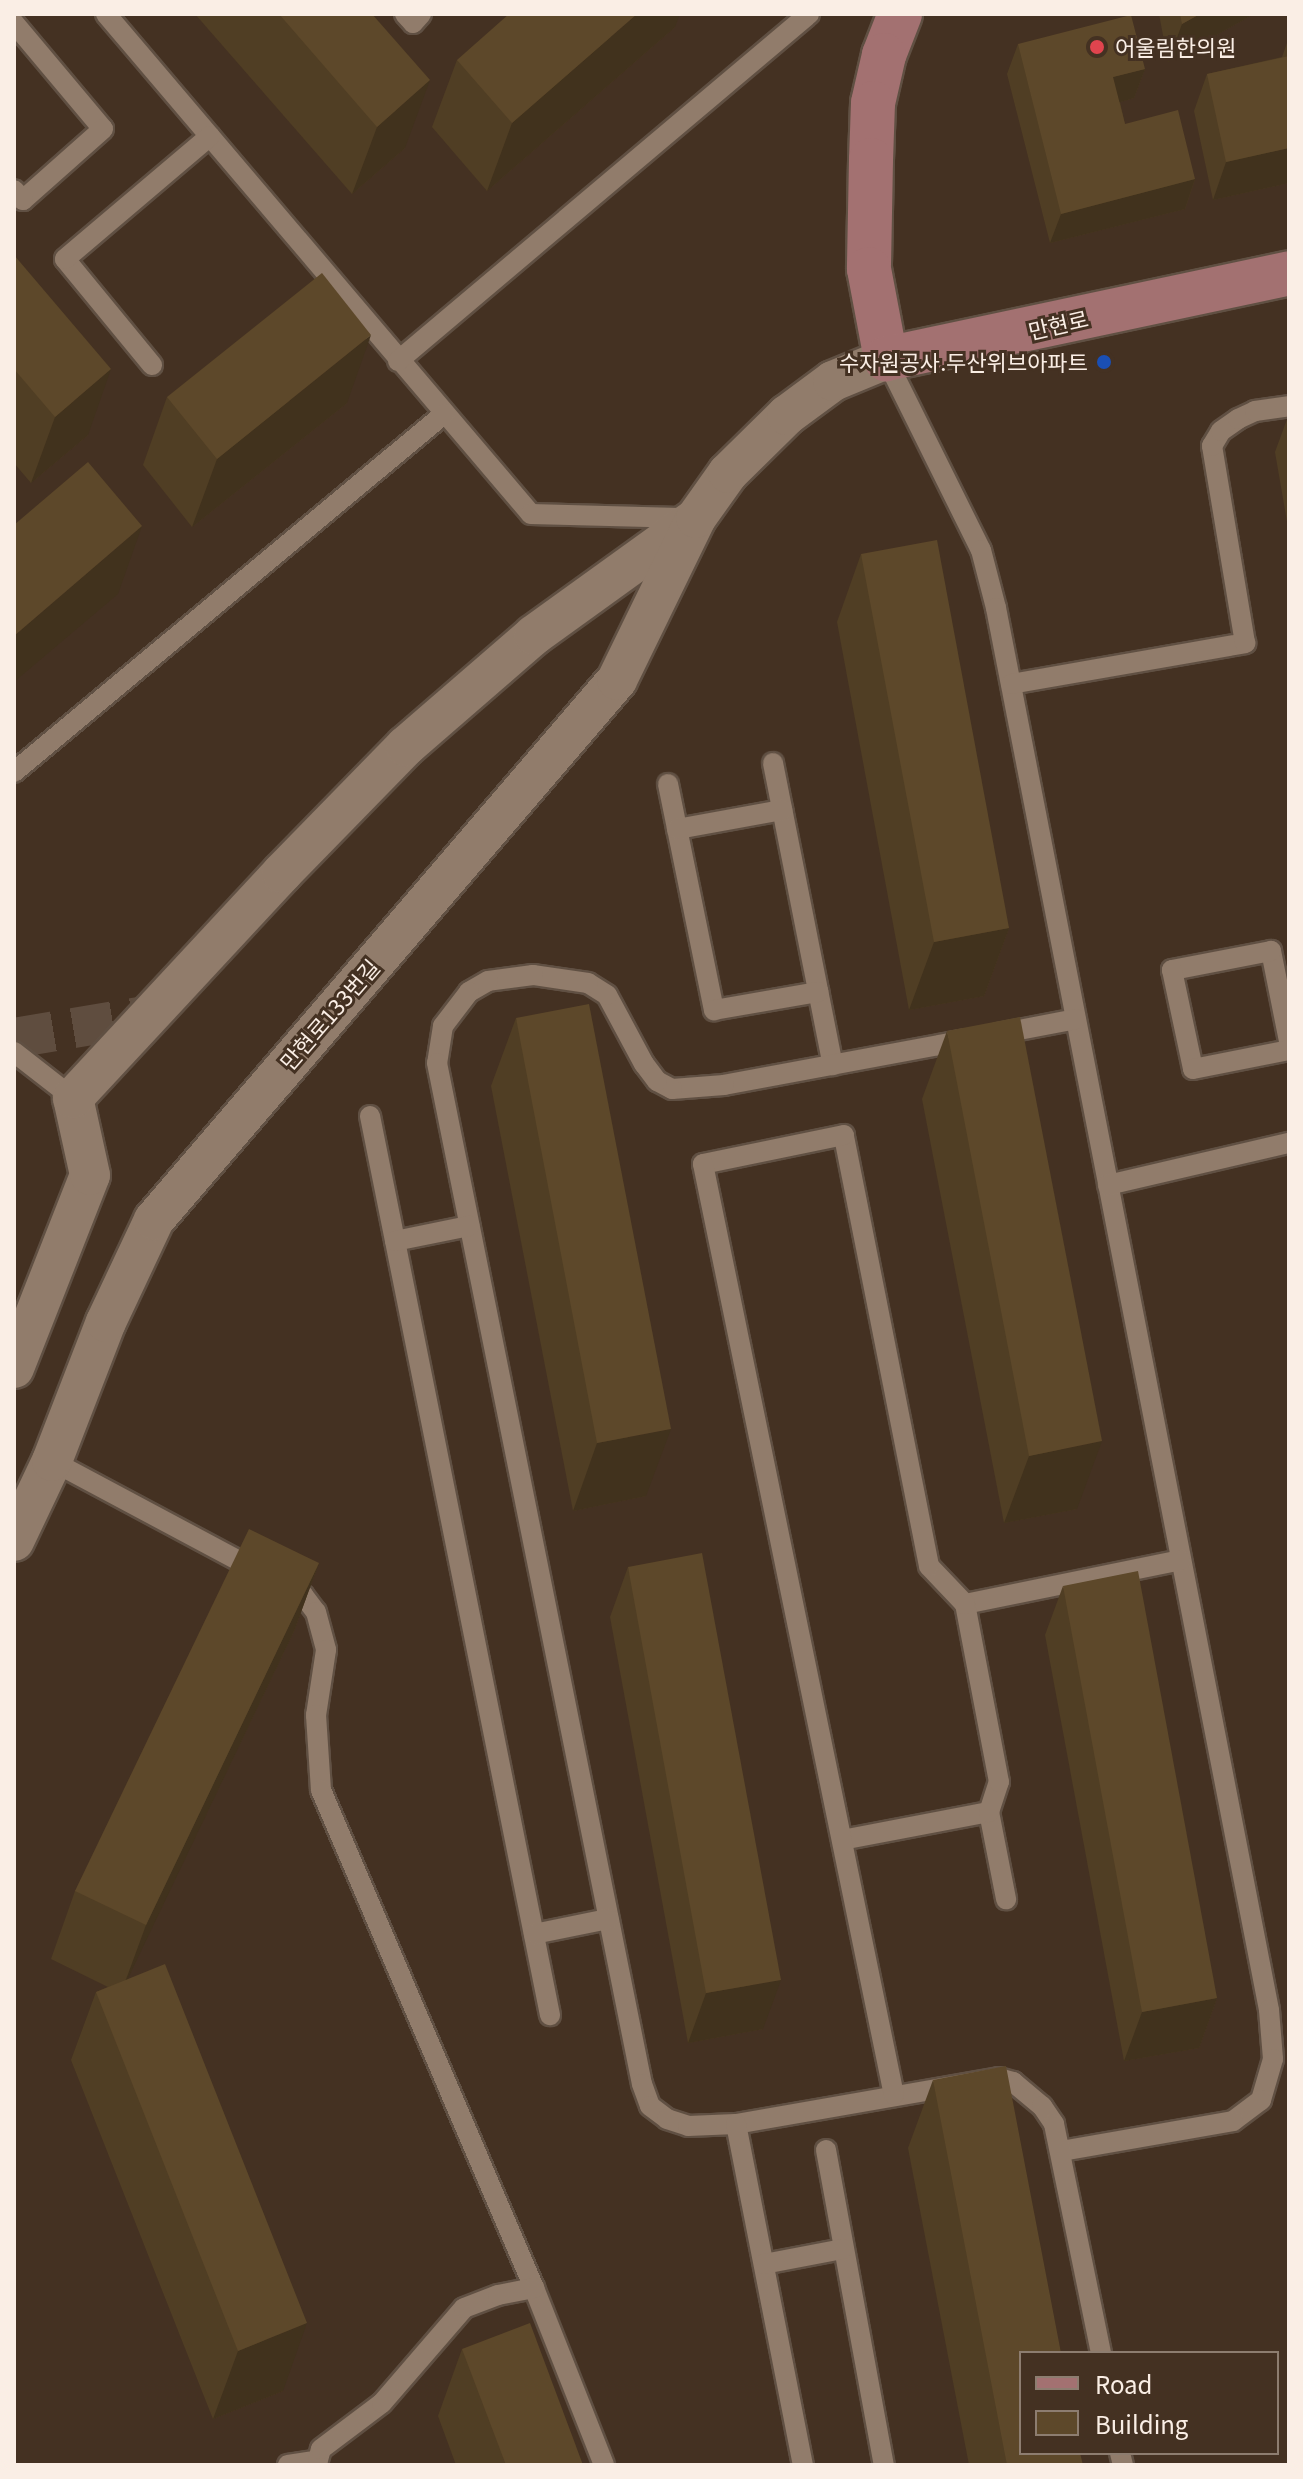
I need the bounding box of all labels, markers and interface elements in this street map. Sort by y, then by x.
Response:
place label: 어울림한의원 [1115,34,1236,60]
marker: 어울림한의원 [1086,36,1108,58]
street label: 만현로 [1025,304,1091,344]
place label: 수자원공사.두산위브아파트 [839,349,1088,375]
marker: 수자원공사.두산위브아파트 [1095,353,1113,371]
street label: 만현로133번길 [274,953,384,1075]
legend [1019,2351,1279,2455]
text: Road [1095,2366,1152,2401]
text: Building [1095,2406,1188,2441]

